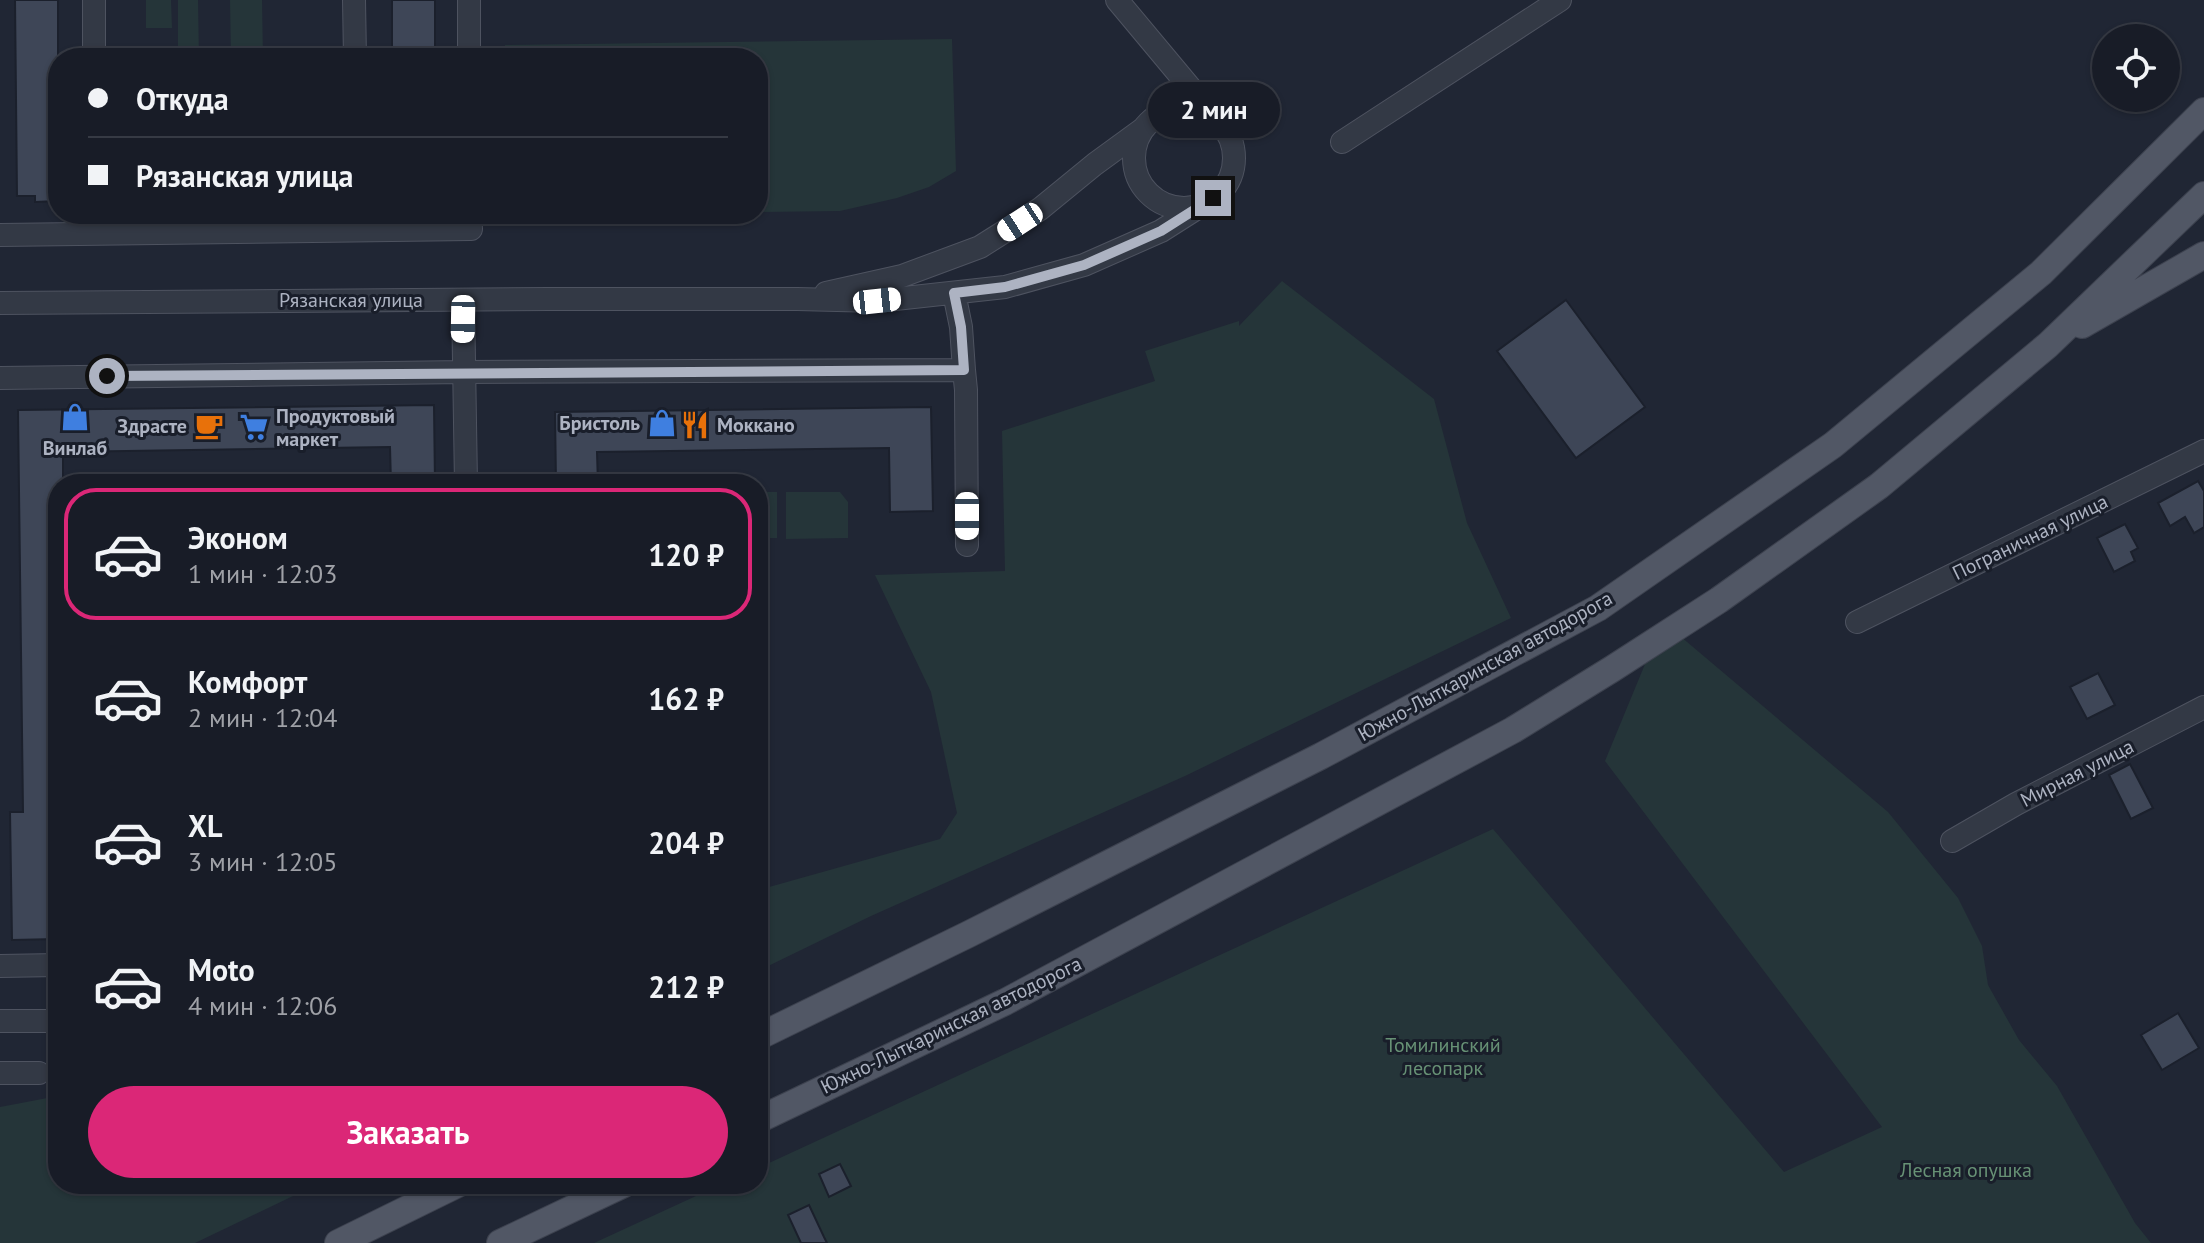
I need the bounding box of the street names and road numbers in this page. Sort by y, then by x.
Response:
street label: Рязанская улица [279,287,423,313]
street label: Пограничная улица [1948,488,2112,586]
street label: Южно-Лыткаринская автодорога [1353,585,1617,747]
street label: Мирная улица [2016,733,2138,813]
street label: Южно-Лыткаринская автодорога [816,950,1086,1100]

